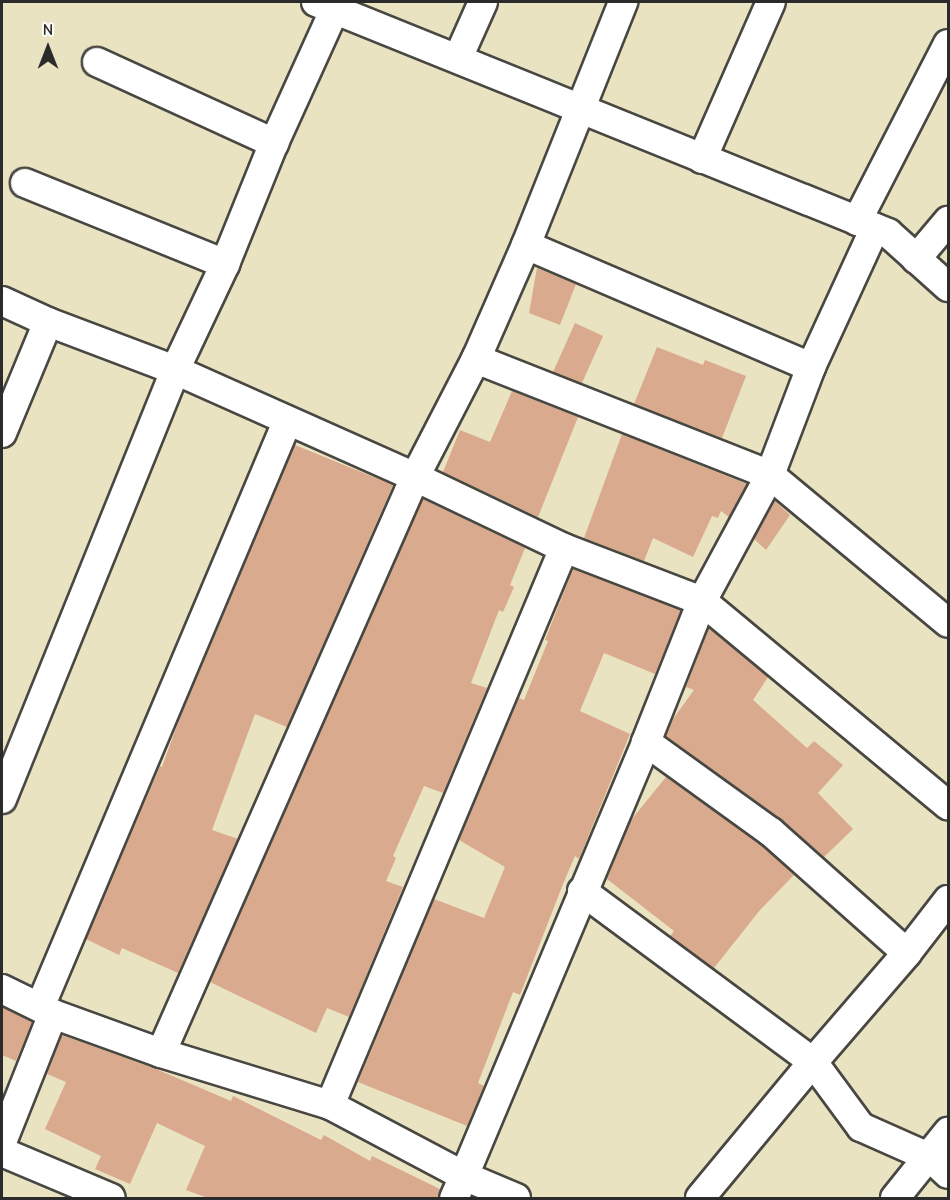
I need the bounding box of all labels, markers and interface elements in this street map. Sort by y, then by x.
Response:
north arrow [18,18,78,78]
text: N [43,21,53,39]

